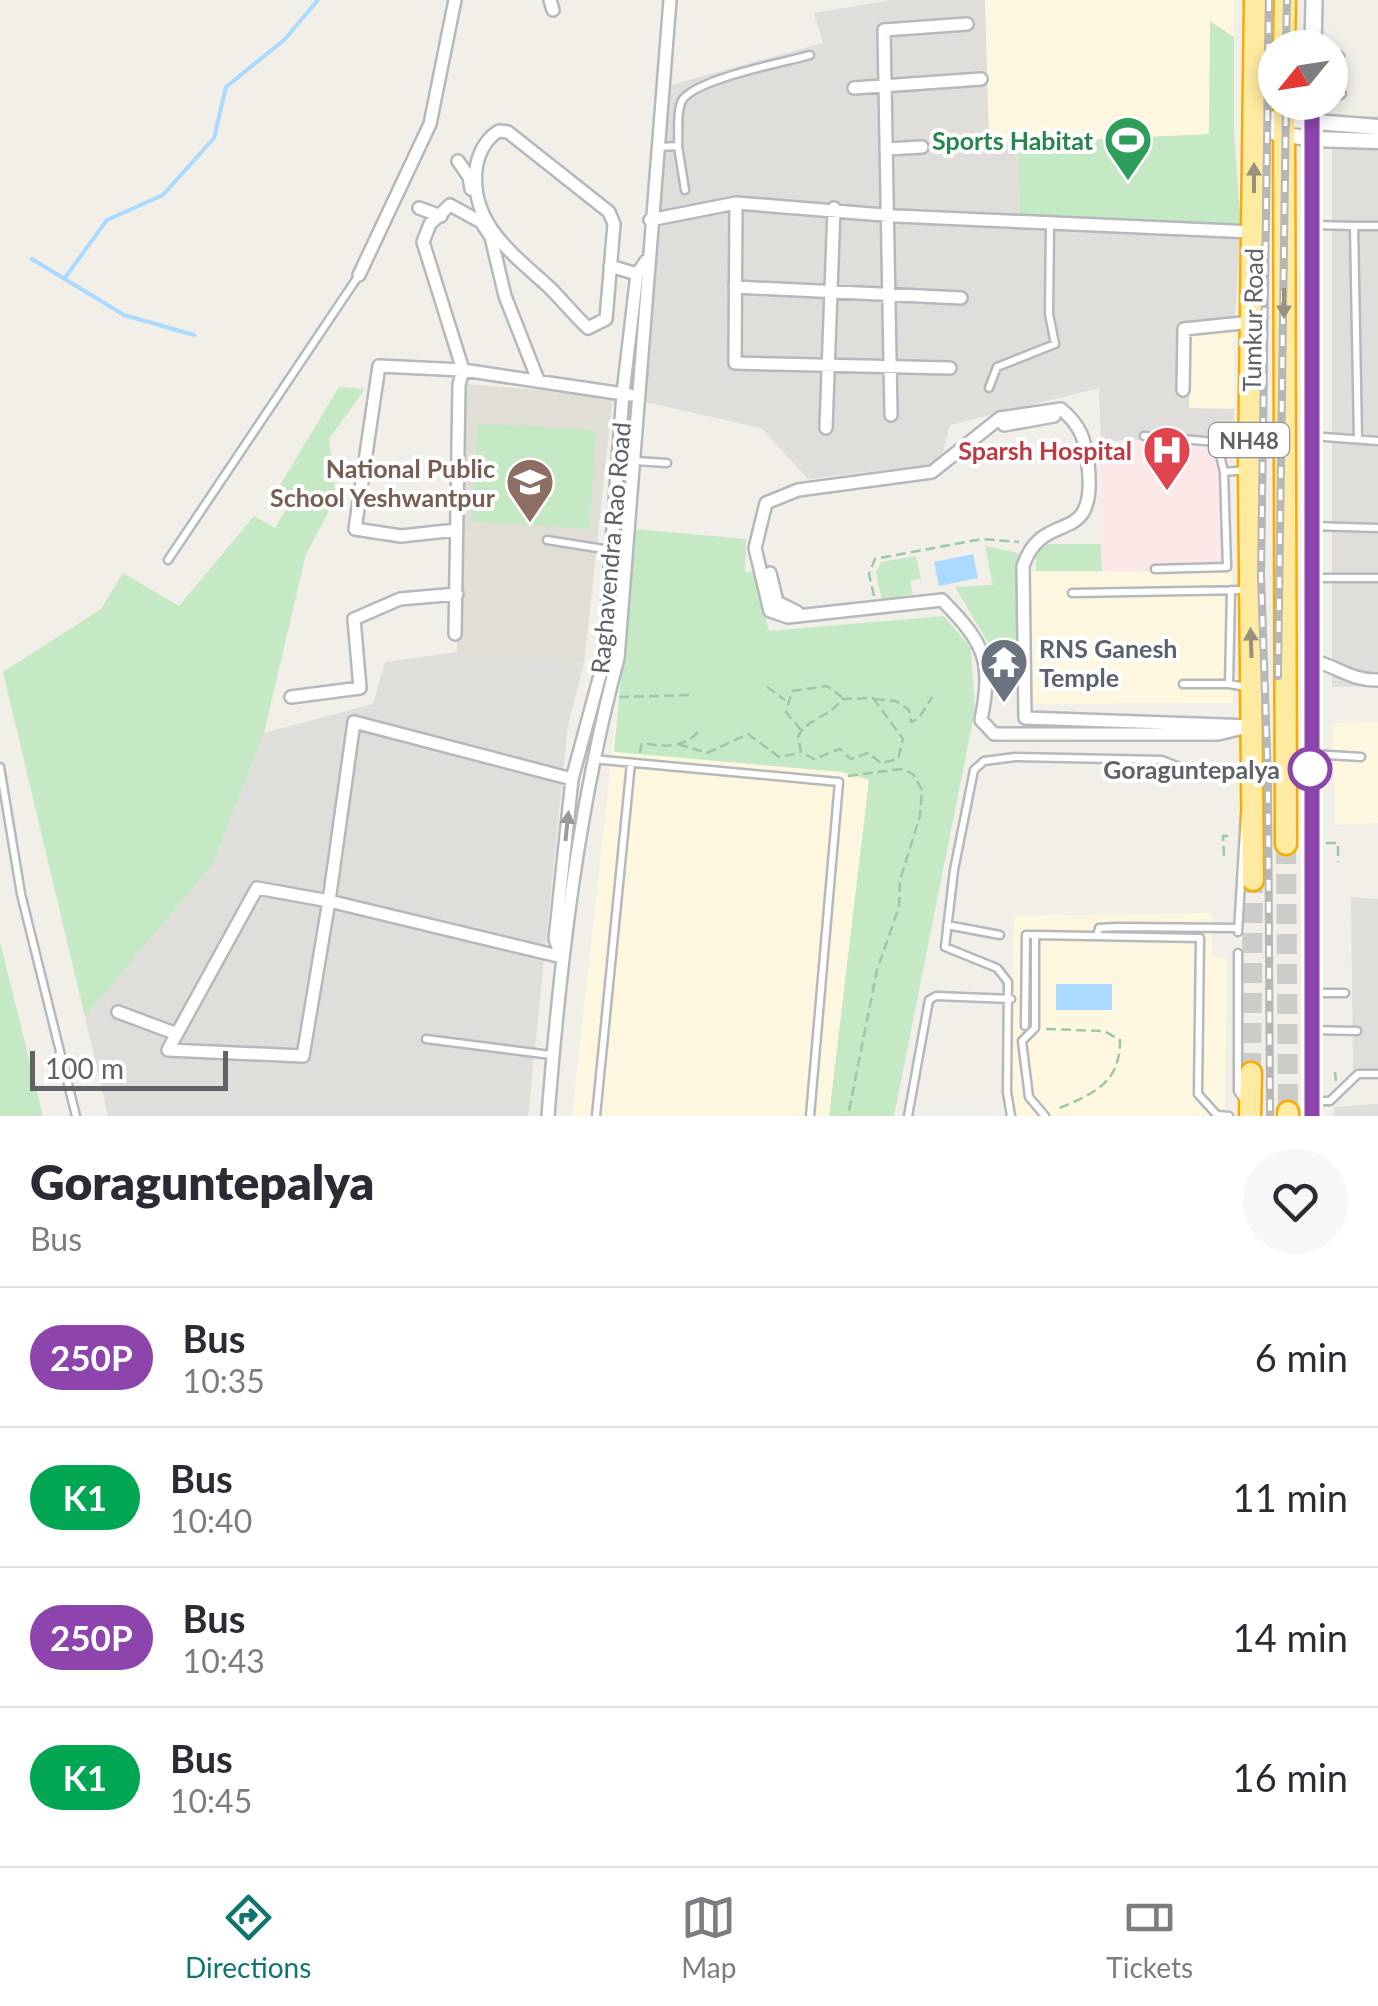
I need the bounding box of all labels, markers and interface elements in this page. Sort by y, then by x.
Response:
north arrow [1258,30,1348,120]
map controls [1258,30,1348,120]
sports icon: Sports Habitat [1102,114,1154,182]
place label: Sports Habitat [932,125,1094,155]
one-way arrow [1246,161,1262,193]
street label: Tumkur Road [1236,248,1268,392]
one-way arrow [1276,287,1292,319]
street label: Raghavendra Rao Road [584,421,636,675]
road number: NH48 [1209,423,1289,457]
hospital icon: Sparsh Hospital [1141,424,1193,492]
place label: Sparsh Hospital [958,435,1132,465]
place label: National Public School Yeshwantpur [270,453,496,512]
school or university icon: National Public School Yeshwantpur [504,456,556,524]
one-way arrow [1242,626,1258,658]
place label: RNS Ganesh Temple [1039,633,1177,692]
temple icon: RNS Ganesh Temple [978,636,1030,704]
marker: Goraguntepalya [1289,748,1331,790]
place label: Goraguntepalya [1103,754,1280,784]
one-way arrow [560,810,576,841]
scale bar [30,1046,228,1090]
text: 100 m [45,1051,124,1085]
button: heart [1243,1149,1348,1254]
text: Goraguntepalya [30,1153,374,1210]
text: Bus [30,1219,82,1258]
text: Bus [183,1315,245,1361]
text: 6 min [1255,1334,1348,1380]
text: 250P [50,1336,133,1378]
text: 10:35 [183,1361,265,1400]
text: Bus [170,1455,233,1501]
text: 11 min [1233,1474,1348,1520]
text: K1 [63,1476,107,1518]
text: 10:40 [170,1501,252,1540]
text: Bus [183,1595,245,1641]
text: 14 min [1233,1614,1348,1660]
text: 250P [50,1616,133,1658]
text: 10:43 [183,1641,265,1680]
text: Bus [170,1735,233,1781]
text: 16 min [1233,1754,1348,1800]
text: K1 [63,1756,107,1798]
text: 10:45 [170,1781,252,1820]
tab: Directions [185,1890,311,1984]
tab: Map [681,1890,736,1984]
tab: Tickets [1106,1890,1193,1984]

